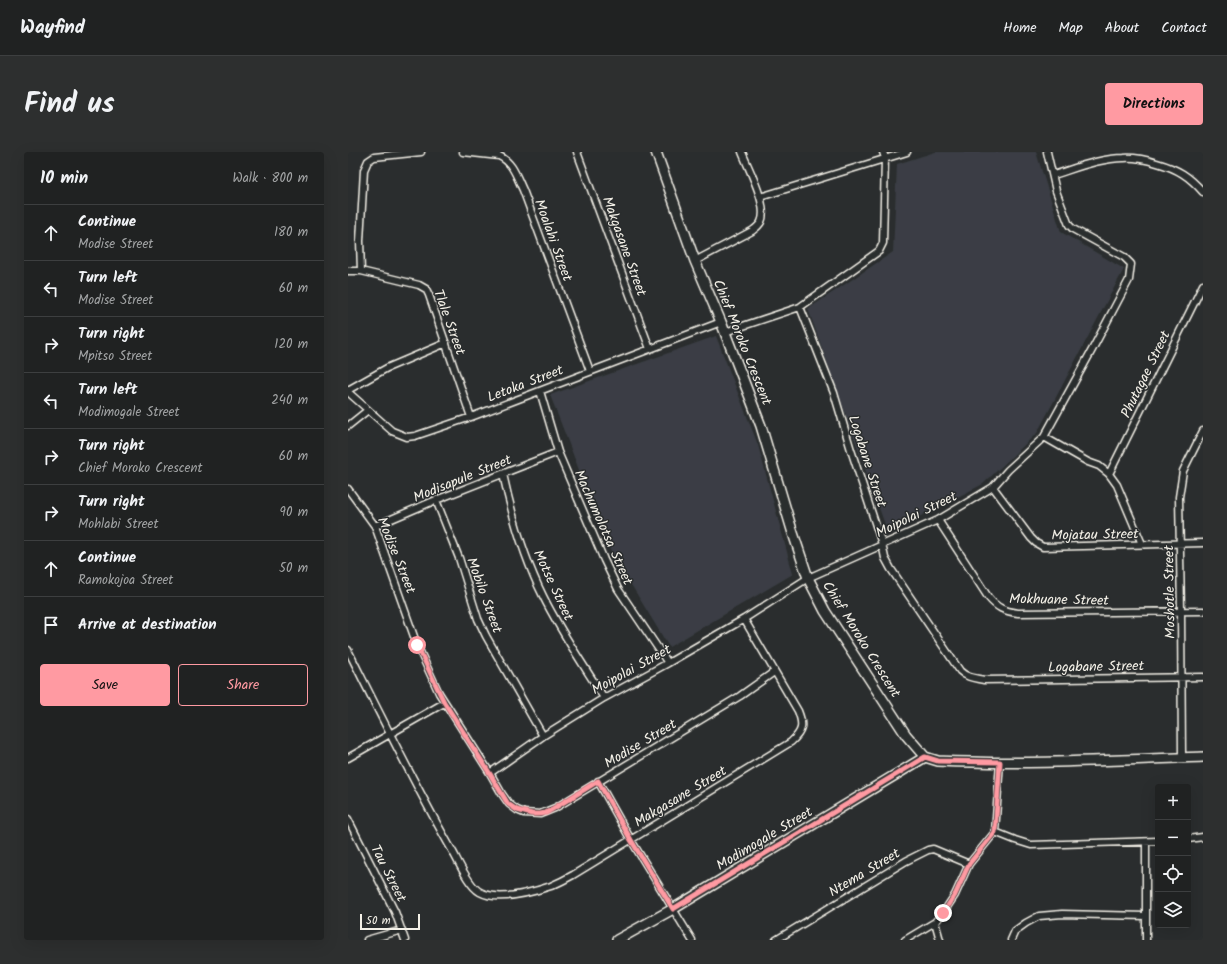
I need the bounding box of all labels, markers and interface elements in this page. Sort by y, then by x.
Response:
text: Wayfind [20,13,85,43]
text: Home [1003,17,1037,39]
text: Map [1059,17,1083,39]
text: About [1105,17,1139,39]
text: Contact [1161,17,1207,39]
text: Find us [24,82,115,127]
button: Directions [1105,83,1203,125]
text: 10 min [40,165,88,192]
text: Walk · 800 m [233,168,308,189]
street label: Makgasane Street [596,193,653,300]
street label: Moalahi Street [528,196,578,285]
text: Continue [78,210,136,234]
icon: ahead [40,222,62,244]
text: 180 m [274,222,308,243]
text: Modise Street [78,234,153,255]
text: Turn left [78,266,138,290]
street label: Chief Moroko Crescent [707,276,778,409]
icon: left [40,278,62,300]
text: 60 m [279,278,308,299]
street label: Tlale Street [427,286,471,359]
text: Modise Street [78,290,153,311]
text: Turn right [78,322,145,346]
street label: Phutagae Street [1115,327,1177,422]
icon: right [40,334,62,356]
text: 120 m [274,334,308,355]
text: Mpitso Street [78,346,152,367]
street label: Letoka Street [484,359,567,409]
text: Turn left [78,378,138,402]
icon: left [40,390,62,412]
text: 240 m [271,390,308,411]
text: Modimogale Street [78,402,179,423]
street label: Logabane Street [842,412,893,511]
text: Turn right [78,434,145,458]
icon: right [40,446,62,468]
text: 60 m [279,446,308,467]
street label: Modisapule Street [410,449,515,509]
text: Chief Moroko Crescent [78,458,202,479]
street label: Machumolotsa Street [568,466,639,589]
street label: Moipolai Street [872,485,961,544]
text: Turn right [78,490,145,514]
icon: right [40,502,62,524]
text: 90 m [280,502,308,523]
text: Mohlabi Street [78,514,159,535]
street label: Modise Street [371,514,422,598]
street label: Mojatau Street [1051,523,1139,547]
street label: Moshotle Street [1158,544,1182,639]
text: Continue [78,546,136,570]
street label: Motse Street [527,546,579,625]
street label: Mobilo Street [460,554,508,637]
icon: ahead [40,558,62,580]
text: 50 m [279,558,308,579]
text: Ramokojoa Street [78,570,173,591]
street label: Chief Moroko Crescent [816,577,906,703]
street label: Mokhuane Street [1009,588,1110,612]
text: Arrive at destination [78,613,217,637]
icon: arrive [40,614,62,636]
route start [408,636,426,654]
street label: Moipolai Street [588,639,676,701]
street label: Logabane Street [1048,655,1145,679]
button: Save [40,664,170,706]
button: Share [178,664,308,706]
street label: Modise Street [600,713,681,774]
street label: Makgasane Street [630,760,732,833]
map controls [1155,784,1191,928]
button: + [1155,784,1191,820]
street label: Modimogale Street [712,801,818,876]
button: − [1155,820,1191,856]
street label: Tau Street [364,841,412,907]
street label: Ntema Street [825,843,905,903]
button: locate [1155,856,1191,892]
button: layers [1155,892,1191,928]
route end [934,904,952,922]
scale bar [360,912,420,931]
text: 50 m [366,912,391,930]

